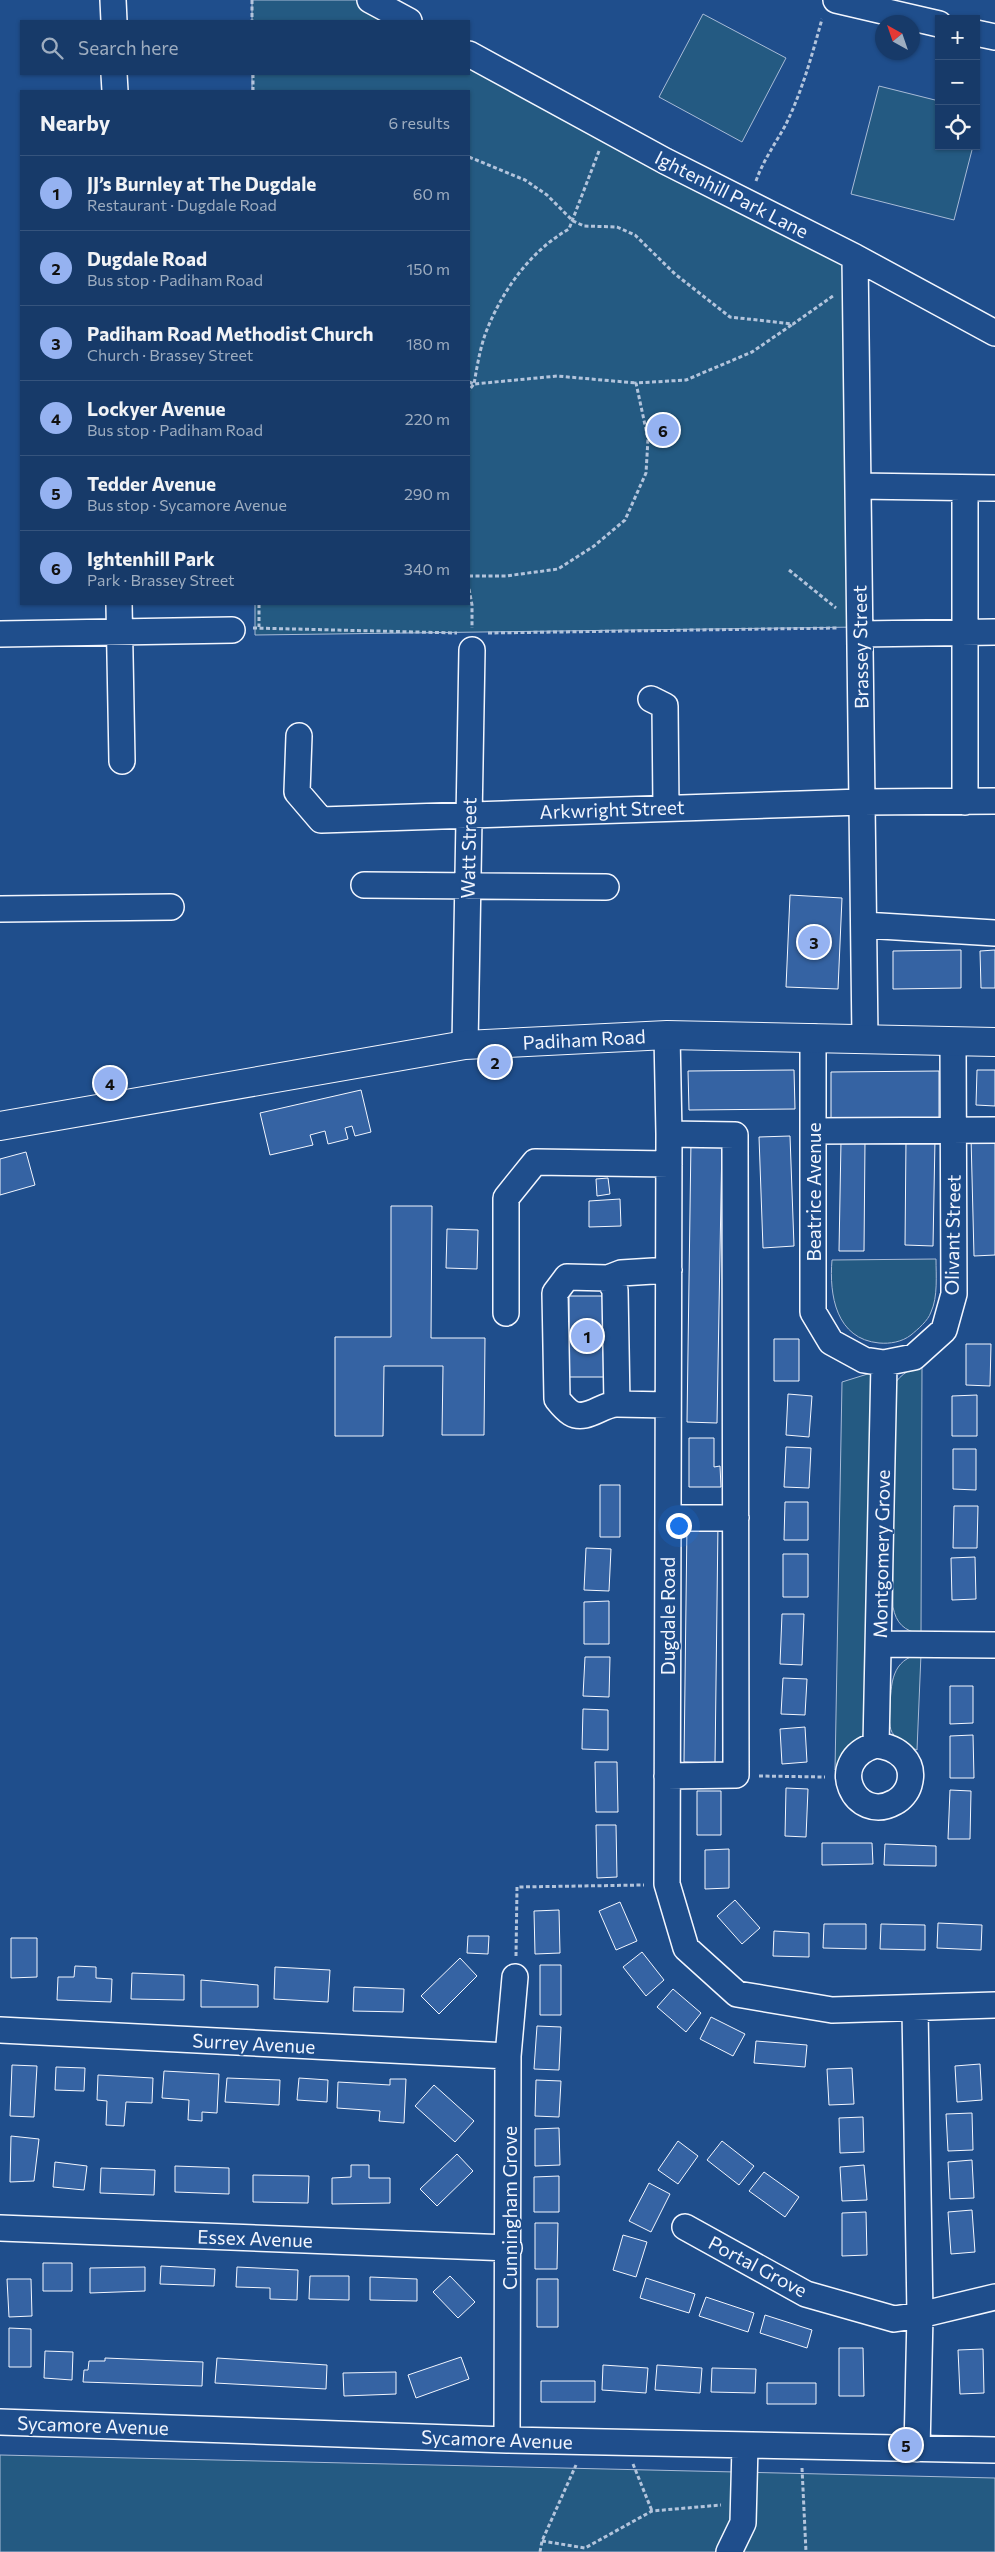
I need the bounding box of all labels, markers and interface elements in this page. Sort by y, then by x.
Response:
north arrow [875,15,920,60]
map controls [935,15,980,150]
button: + [935,15,980,60]
search box [20,20,470,75]
icon: search [38,34,66,62]
text: Search here [78,36,178,59]
button: − [935,60,980,105]
button: locate [935,105,980,150]
text: Nearby [40,110,110,135]
text: 6 results [389,113,450,132]
street label: Ightenhill Park Lane [651,145,813,243]
text: JJ’s Burnley at The Dugdale [87,172,316,195]
text: 1 [52,184,60,203]
text: 60 m [413,184,450,203]
text: Restaurant · Dugdale Road [87,195,277,214]
text: Dugdale Road [87,247,207,270]
text: 2 [51,259,61,278]
text: 150 m [407,259,450,278]
text: Bus stop · Padiham Road [87,270,263,289]
text: Padiham Road Methodist Church [87,322,373,345]
text: 3 [51,334,61,353]
text: 180 m [406,334,450,353]
text: Church · Brassey Street [87,345,253,364]
text: Lockyer Avenue [87,397,225,420]
text: 4 [51,409,61,428]
text: 220 m [405,409,450,428]
pin: 6 [647,411,679,449]
text: Bus stop · Padiham Road [87,420,263,439]
text: Tedder Avenue [87,472,216,495]
text: 5 [51,484,61,503]
text: 290 m [404,484,450,503]
text: Bus stop · Sycamore Avenue [87,495,287,514]
text: Ightenhill Park [87,547,215,570]
text: 6 [51,559,61,578]
text: 340 m [404,559,450,578]
text: Park · Brassey Street [87,570,235,589]
street label: Brassey Street [847,585,873,709]
street label: Arkwright Street [539,795,685,823]
street label: Watt Street [456,797,480,899]
pin: 3 [798,923,830,961]
street label: Padiham Road [522,1024,646,1054]
pin: 2 [479,1043,511,1081]
pin: 4 [94,1064,126,1102]
street label: Beatrice Avenue [802,1123,825,1261]
street label: Olivant Street [939,1174,965,1296]
pin: 1 [571,1317,603,1355]
street label: Montgomery Grove [868,1469,894,1639]
your location [666,1513,692,1539]
street label: Dugdale Road [656,1557,679,1675]
street label: Surrey Avenue [192,2028,316,2058]
street label: Cunningham Grove [498,2126,521,2290]
street label: Essex Avenue [197,2224,313,2252]
street label: Portal Grove [705,2230,811,2302]
street label: Sycamore Avenue [17,2411,169,2439]
street label: Sycamore Avenue [421,2425,573,2453]
pin: 5 [890,2426,922,2464]

